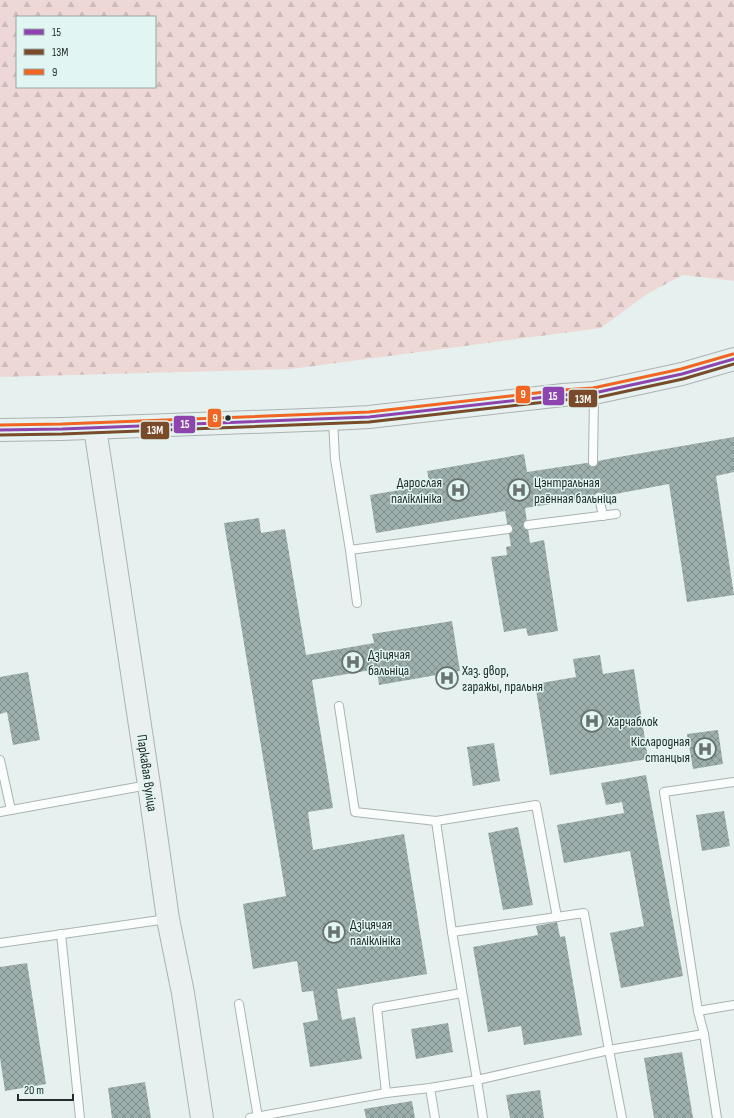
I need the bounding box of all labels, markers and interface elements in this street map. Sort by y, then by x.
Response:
legend [16,16,156,88]
text: 15 [52,25,61,40]
text: 13М [52,45,68,60]
text: 9 [52,65,57,80]
line badge: 9 [515,385,531,404]
line badge: 15 [542,386,565,406]
text: 9 [520,388,526,401]
line badge: 13М [568,389,598,408]
text: 15 [548,390,558,403]
text: 13М [575,393,591,406]
line badge: 9 [207,408,222,428]
text: 9 [212,412,218,425]
unlabelled marker [223,413,233,423]
line badge: 15 [173,415,196,434]
text: 15 [180,418,190,431]
line badge: 13М [140,421,170,440]
text: 13М [147,424,163,437]
place label: Дарослая паліклініка [391,474,442,507]
place label: Цэнтральная раённая бальніца [534,474,617,507]
hospital icon: Дарослая паліклініка [445,477,471,503]
hospital icon: Цэнтральная раённая бальніца [506,477,532,503]
place label: Дзіцячая бальніца [368,646,410,679]
hospital icon: Дзіцячая бальніца [340,649,366,675]
place label: Хаз. двор, гаражы, пральня [461,662,543,695]
hospital icon: Хаз. двор, гаражы, пральня [434,665,460,691]
hospital icon: Харчаблок [579,708,605,734]
place label: Харчаблок [607,713,658,730]
street label: Паркавая вуліца [133,733,161,813]
place label: Кіслародная станцыя [631,733,690,766]
hospital icon: Кіслародная станцыя [692,736,718,762]
place label: Дзіцячая паліклініка [350,916,401,949]
hospital icon: Дзіцячая паліклініка [321,919,347,945]
scale bar [18,1076,73,1102]
text: 20 m [24,1083,44,1098]

